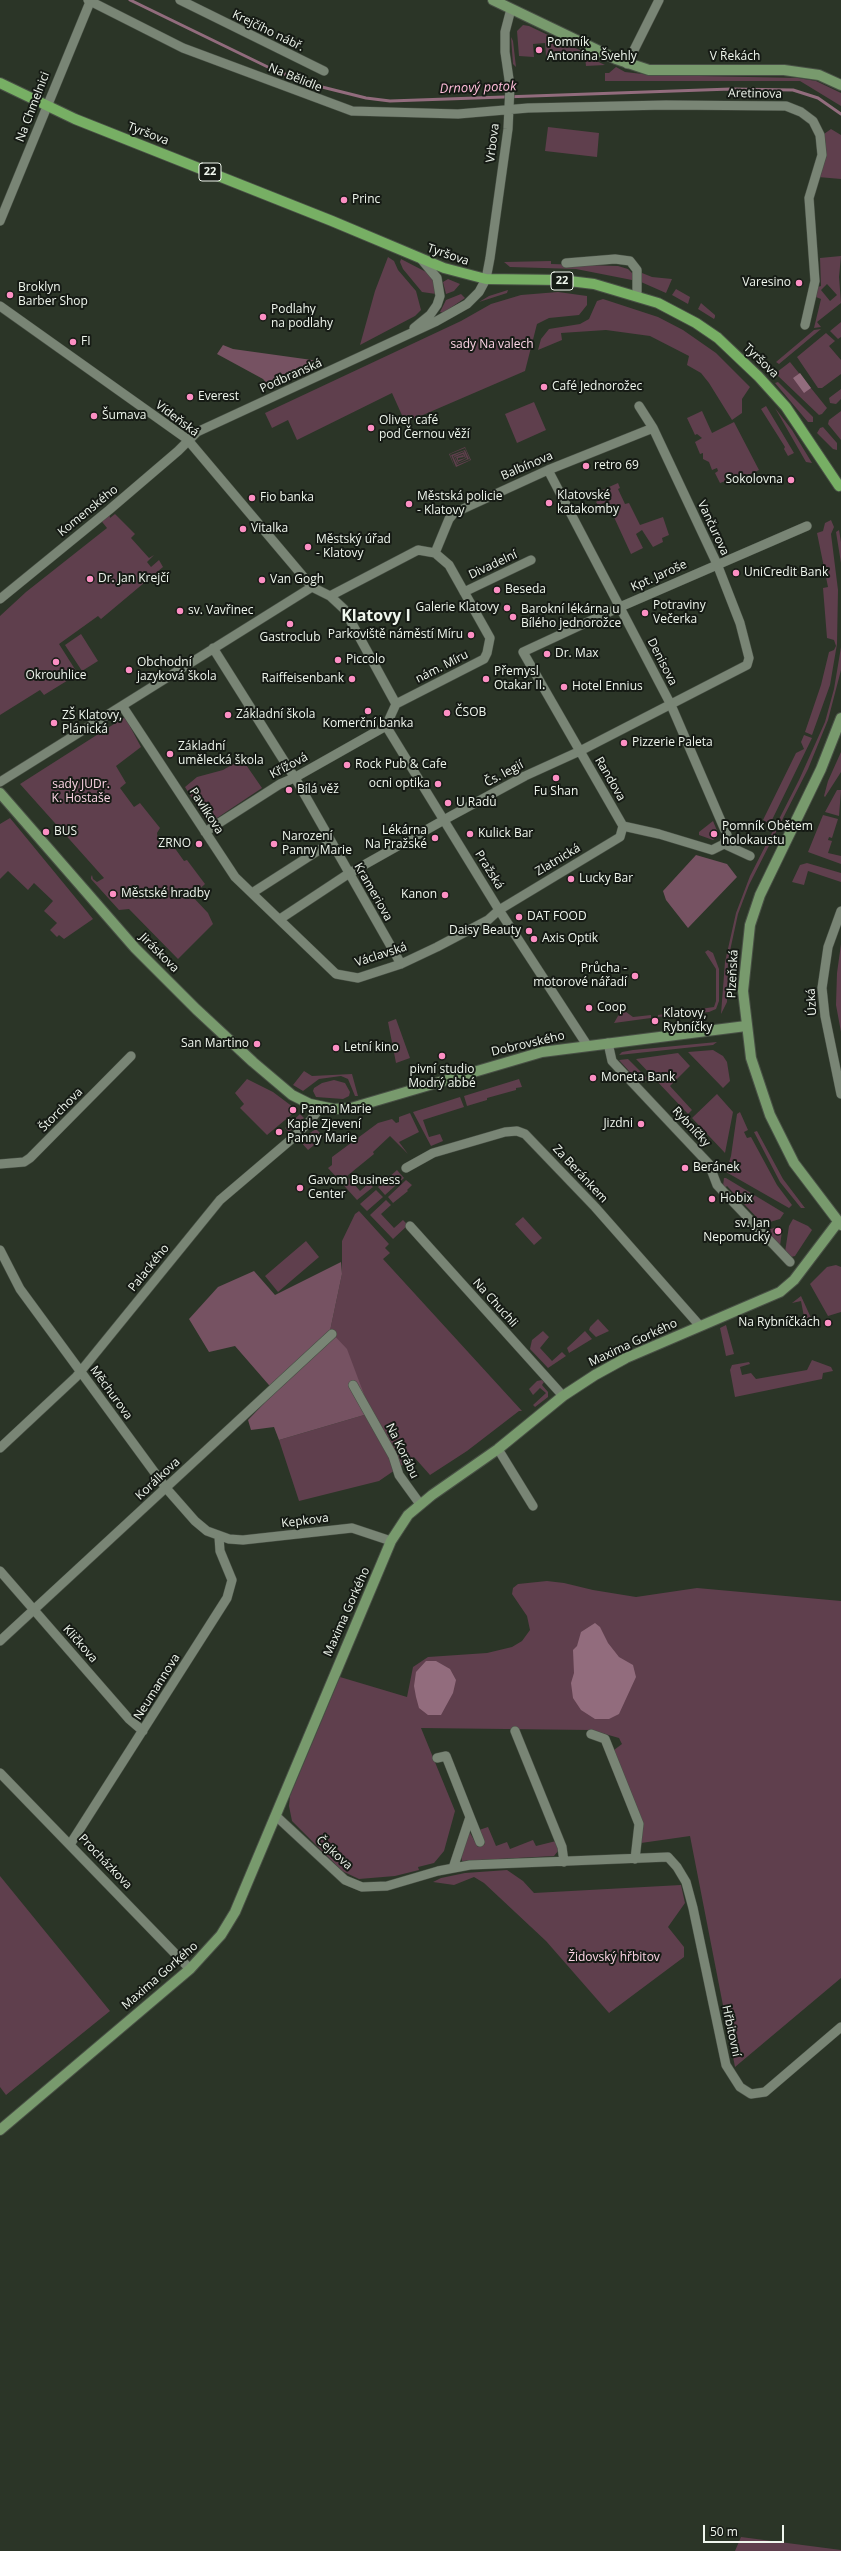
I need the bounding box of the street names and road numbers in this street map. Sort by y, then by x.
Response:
street label: Krejčího nábř. [230,7,306,55]
street label: V Řekách [710,50,760,64]
street label: Na Bělidle [266,61,324,95]
street label: Na Chmelnici [13,70,53,144]
street label: Aretinova [728,86,782,102]
street label: Tyršova [125,120,171,148]
street label: Vrbova [483,123,503,163]
road number: 22 [199,163,221,181]
street label: Tyršova [425,241,471,269]
road number: 22 [551,272,573,290]
street label: Tyršova [740,341,782,381]
street label: Podbranská [258,356,324,396]
street label: Vídeňská [153,398,201,440]
street label: Balbínova [499,449,555,483]
street label: Komenského [55,482,121,540]
street label: Vančurova [694,498,732,558]
street label: Divadelní [466,548,520,582]
street label: Kpt. Jaroše [629,557,689,595]
street label: Denisova [644,636,680,688]
street label: nám. Míru [413,648,471,686]
street label: Křížová [268,750,310,782]
street label: Randova [592,754,628,804]
street label: Čs. legií [482,758,526,790]
street label: Pavlíkova [186,785,226,837]
street label: Zlatnická [533,841,583,879]
street label: Pražská [471,848,507,892]
street label: Krameriova [351,860,395,924]
street label: Jiráskova [136,930,182,976]
street label: Václavská [353,940,409,970]
street label: Plzeňská [725,949,741,999]
street label: Úzká [804,988,820,1016]
street label: Dobrovského [490,1029,566,1059]
street label: Štorchova [36,1085,86,1135]
street label: Rybníčky [669,1104,713,1150]
street label: Za Beránkem [549,1142,611,1206]
street label: Palackého [125,1241,173,1295]
street label: Na Chuchli [469,1276,521,1330]
street label: Maxima Gorkého [586,1316,680,1370]
street label: Měchurova [87,1363,135,1423]
street label: Na Korábu [382,1421,422,1481]
street label: Korálkova [133,1455,183,1503]
street label: Kepkova [280,1511,330,1531]
street label: Maxima Gorkého [321,1565,373,1659]
street label: Kličkova [60,1622,100,1666]
street label: Neumannova [131,1651,183,1723]
street label: Procházkova [75,1831,135,1893]
street label: Čejkova [313,1833,355,1873]
street label: Maxima Gorkého [119,1939,201,2013]
street label: Hřbitovní [719,2004,743,2058]

